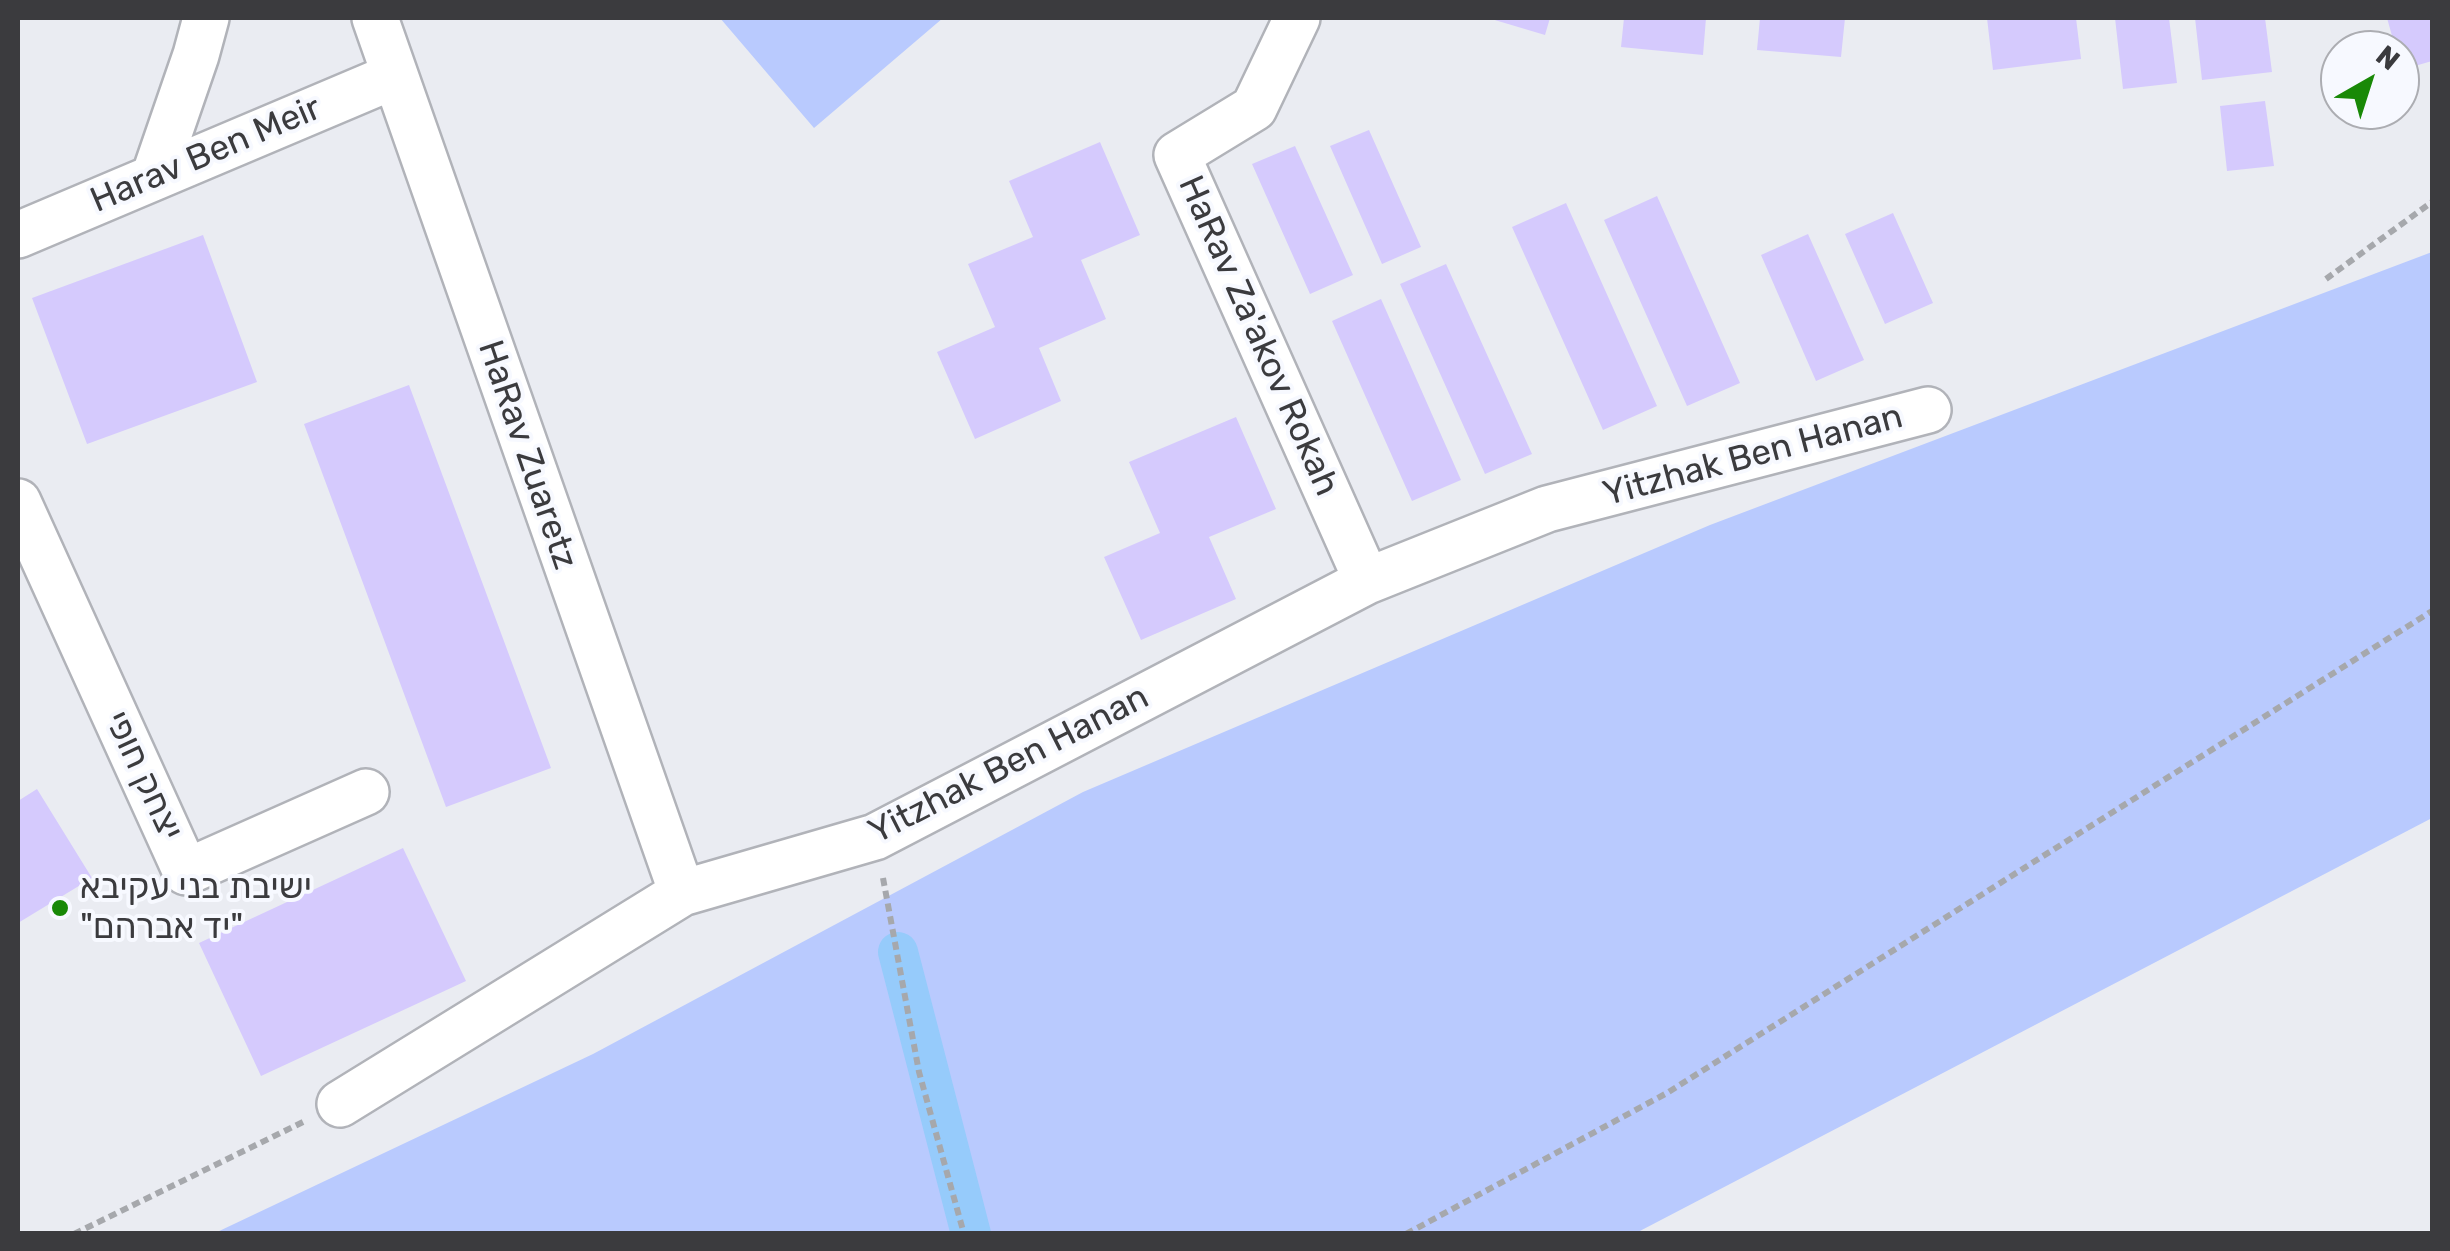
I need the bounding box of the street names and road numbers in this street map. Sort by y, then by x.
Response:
street label: Harav Ben Meir [84,88,328,222]
street label: HaRav Za'akov Rokah [1169,170,1347,502]
street label: HaRav Zuaretz [468,335,586,575]
street label: Yitzhak Ben Hanan [1599,396,1907,516]
street label: Yitzhak Ben Hanan [862,676,1156,854]
street label: יצחק חופי [95,705,191,847]

